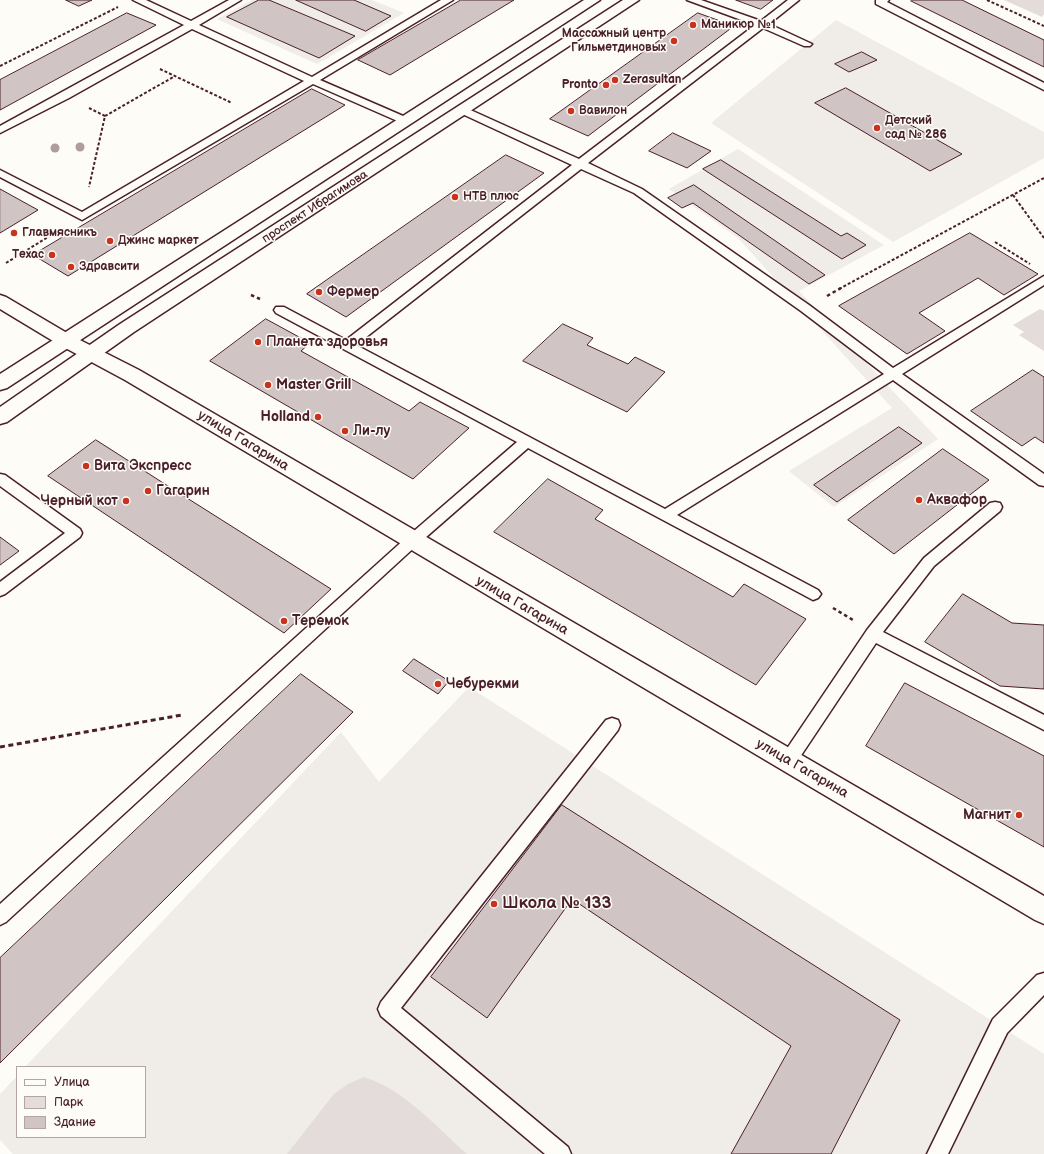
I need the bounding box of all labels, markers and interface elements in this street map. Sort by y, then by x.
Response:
place label: Маникюр №1 [701,18,776,32]
marker: Маникюр №1 [688,20,698,30]
place label: Массажный центр Гильметдиновых [562,27,666,55]
marker: Массажный центр Гильметдиновых [669,36,679,46]
place label: Zerasultan [623,73,681,87]
marker: Zerasultan [610,75,620,85]
place label: Pronto [562,78,598,92]
marker: Pronto [601,80,611,90]
place label: Вавилон [579,104,627,118]
marker: Вавилон [566,106,576,116]
place label: Детский сад № 286 [885,114,947,142]
marker: Детский сад № 286 [872,123,882,133]
street label: проспект Ибрагимова [260,167,370,247]
place label: НТВ плюс [463,190,519,204]
marker: НТВ плюс [450,192,460,202]
place label: Главмясникъ [22,226,97,240]
marker: Главмясникъ [9,228,19,238]
place label: Джинс маркет [118,234,199,248]
marker: Джинс маркет [105,236,115,246]
place label: Техас [12,248,44,262]
marker: Техас [47,250,57,260]
place label: Здравсити [79,260,139,274]
marker: Здравсити [66,262,76,272]
place label: Фермер [327,284,379,300]
marker: Фермер [314,287,324,297]
place label: Планета здоровья [266,334,388,350]
marker: Планета здоровья [253,337,263,347]
place label: Master Grill [276,377,351,393]
marker: Master Grill [263,380,273,390]
street label: улица Гагарина [194,407,292,475]
place label: Holland [261,409,310,425]
marker: Holland [313,412,323,422]
place label: Ли-лу [353,423,390,439]
marker: Ли-лу [340,426,350,436]
place label: Вита Экспресс [94,458,191,474]
marker: Вита Экспресс [81,461,91,471]
place label: Гагарин [156,483,210,499]
marker: Гагарин [143,486,153,496]
place label: Аквафор [927,492,987,508]
place label: Черный кот [41,493,118,509]
marker: Аквафор [914,495,924,505]
marker: Черный кот [121,496,131,506]
street label: улица Гагарина [473,573,571,639]
place label: Теремок [292,613,349,629]
marker: Теремок [279,616,289,626]
place label: Чебурекми [446,676,519,692]
marker: Чебурекми [433,679,443,689]
street label: улица Гагарина [753,736,851,802]
place label: Магнит [963,807,1011,823]
marker: Магнит [1014,810,1024,820]
place label: Школа № 133 [502,894,611,914]
marker: Школа № 133 [489,899,499,909]
legend [16,1066,146,1138]
text: Улица [54,1075,90,1090]
text: Парк [54,1095,83,1110]
text: Здание [54,1115,96,1130]

